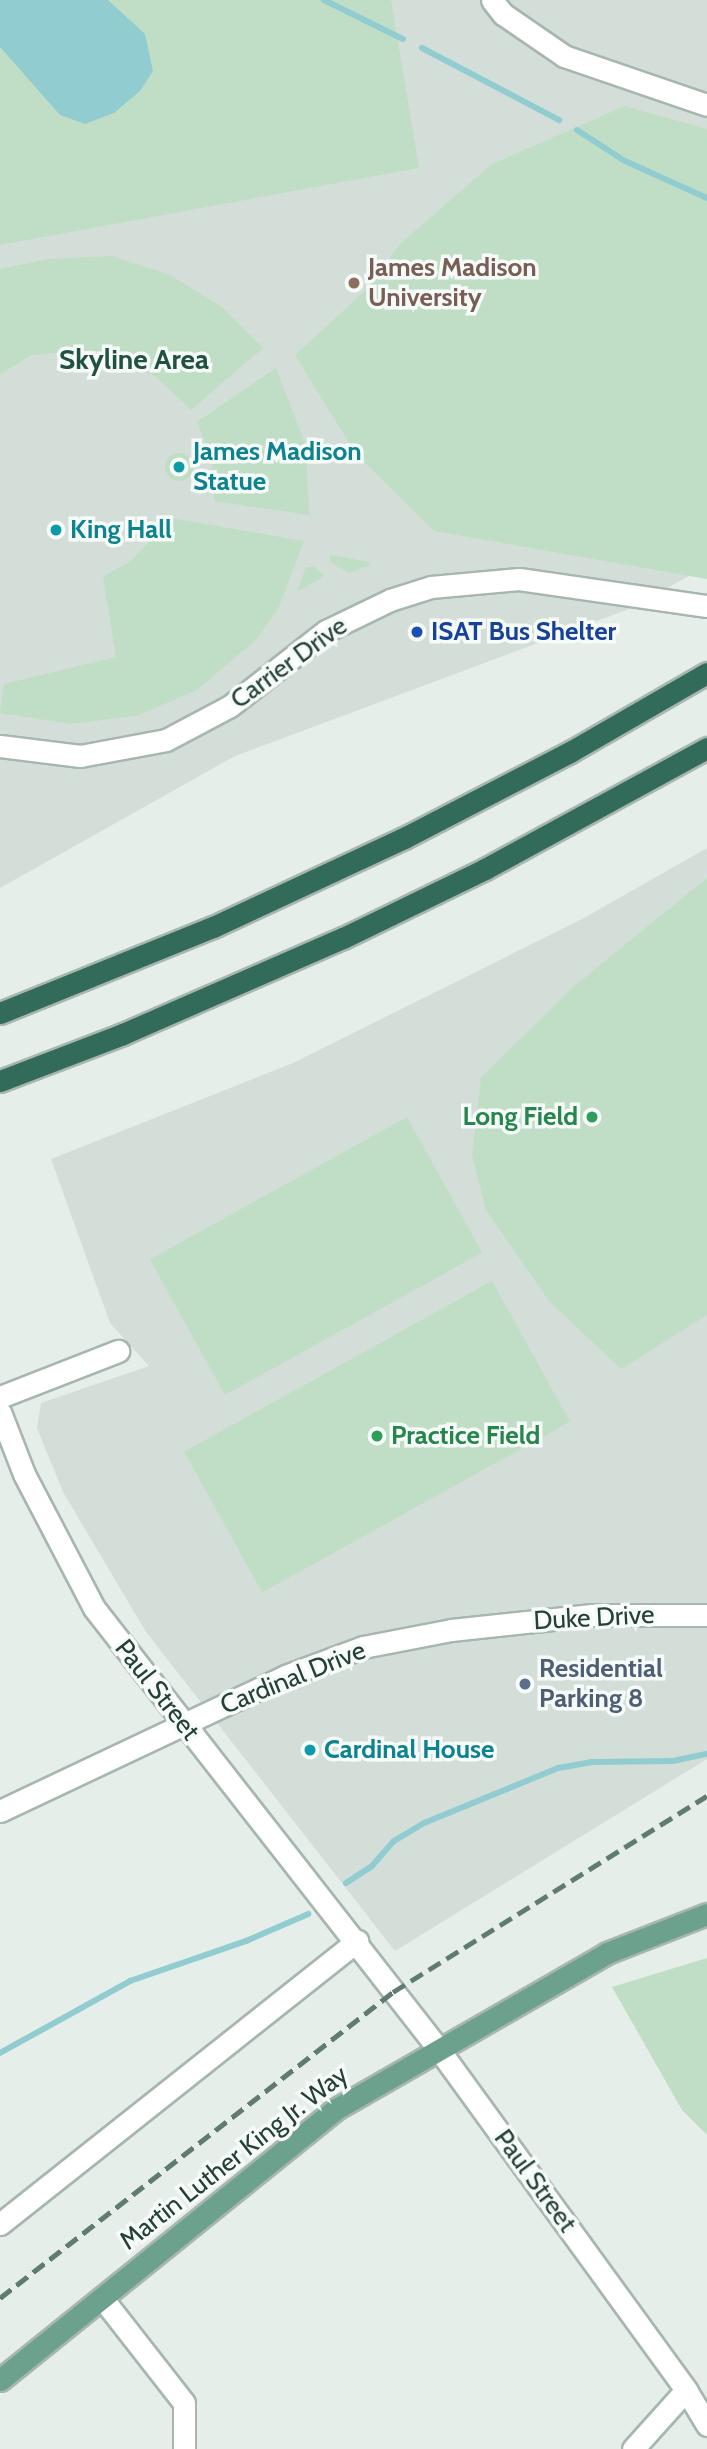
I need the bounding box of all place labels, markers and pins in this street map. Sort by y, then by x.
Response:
place label: James Madison University [368,252,537,314]
marker: James Madison University [346,275,362,291]
place label: James Madison Statue [193,436,362,498]
marker: James Madison Statue [171,459,187,475]
place label: King Hall [70,514,172,546]
marker: King Hall [48,522,64,538]
place label: ISAT Bus Shelter [431,616,616,648]
marker: ISAT Bus Shelter [409,624,425,640]
place label: Long Field [462,1101,578,1133]
marker: Long Field [584,1109,600,1125]
place label: Practice Field [391,1420,540,1452]
marker: Practice Field [369,1428,385,1444]
place label: Residential Parking 8 [539,1653,663,1714]
marker: Residential Parking 8 [517,1676,533,1692]
place label: Cardinal House [324,1734,494,1766]
marker: Cardinal House [302,1742,318,1758]

